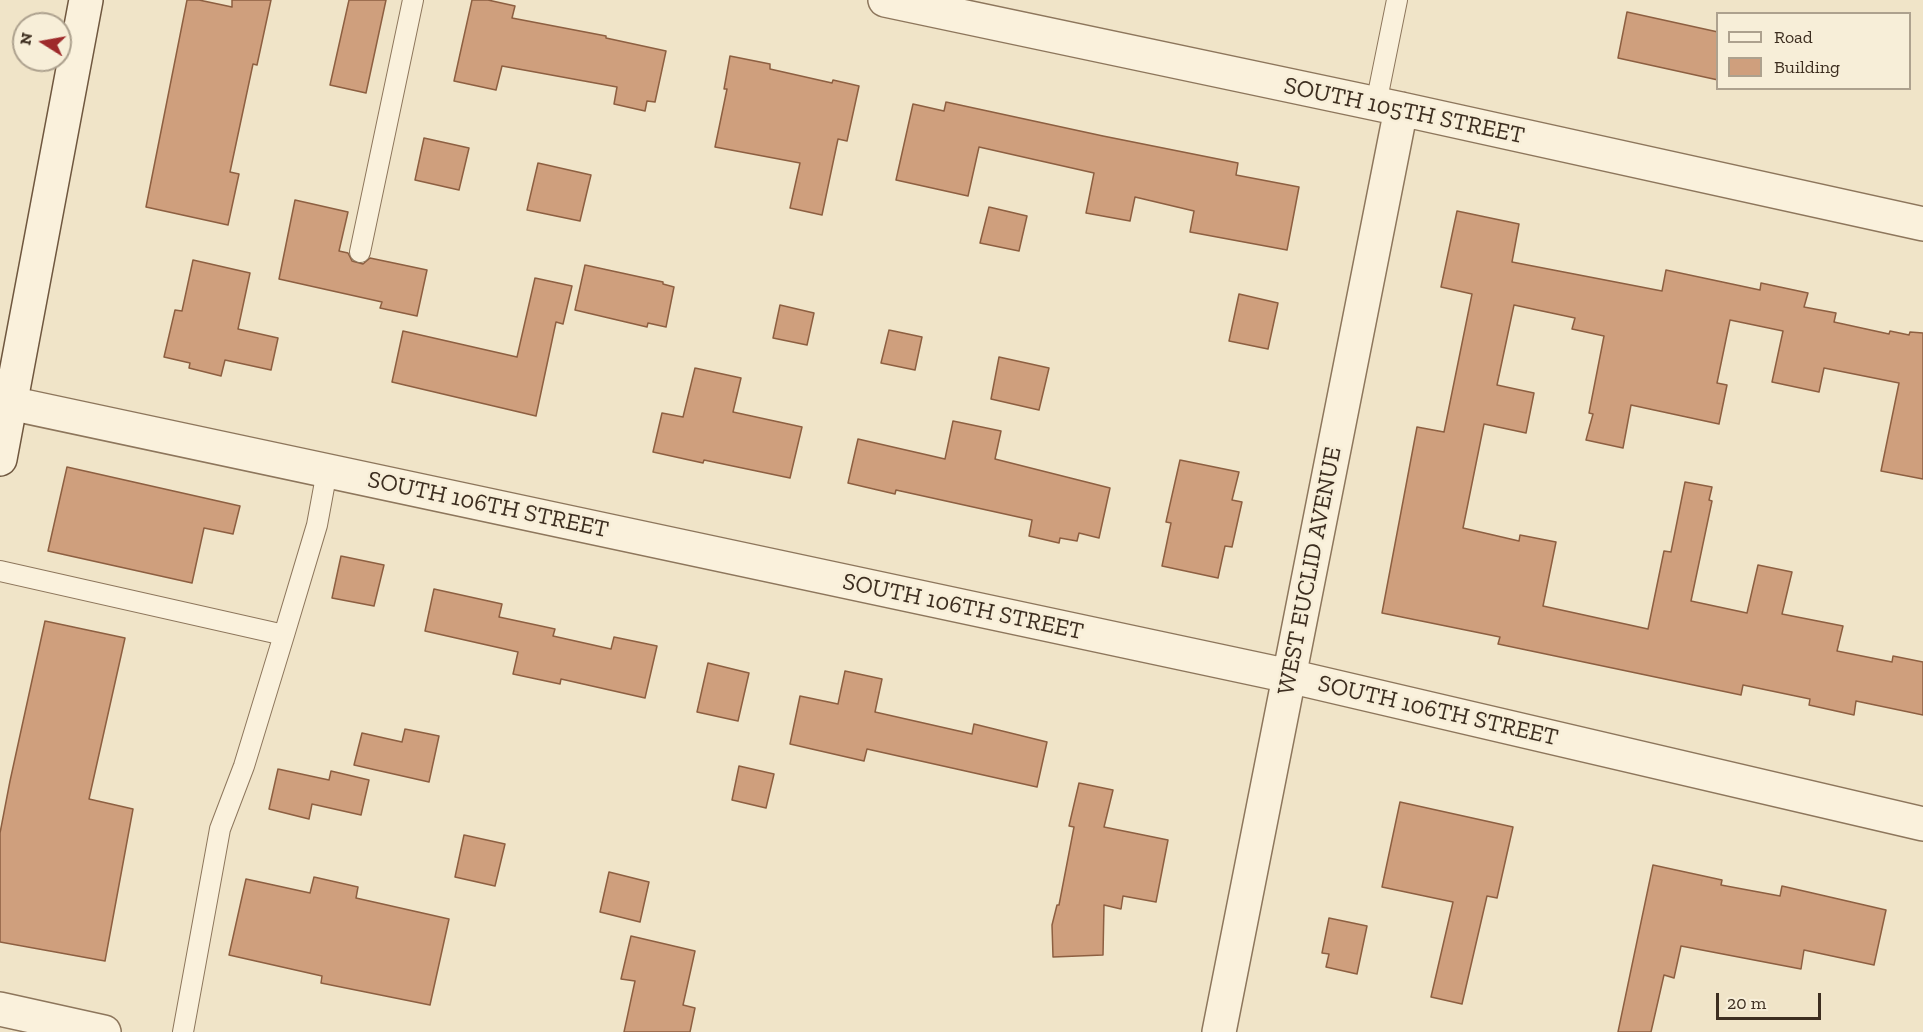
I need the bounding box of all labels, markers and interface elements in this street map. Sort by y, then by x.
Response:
north arrow [12,12,72,72]
legend [1716,12,1911,90]
text: Road [1774,26,1813,48]
text: N [15,31,36,47]
text: Building [1774,56,1840,78]
street label: SOUTH 105TH STREET [1281,71,1527,151]
street label: WEST EUCLID AVENUE [1272,445,1348,697]
street label: SOUTH 106TH STREET [365,465,611,545]
street label: SOUTH 106TH STREET [840,567,1086,647]
street label: SOUTH 106TH STREET [1315,669,1561,753]
scale bar [1719,981,1824,1019]
text: 20 m [1727,992,1766,1014]

